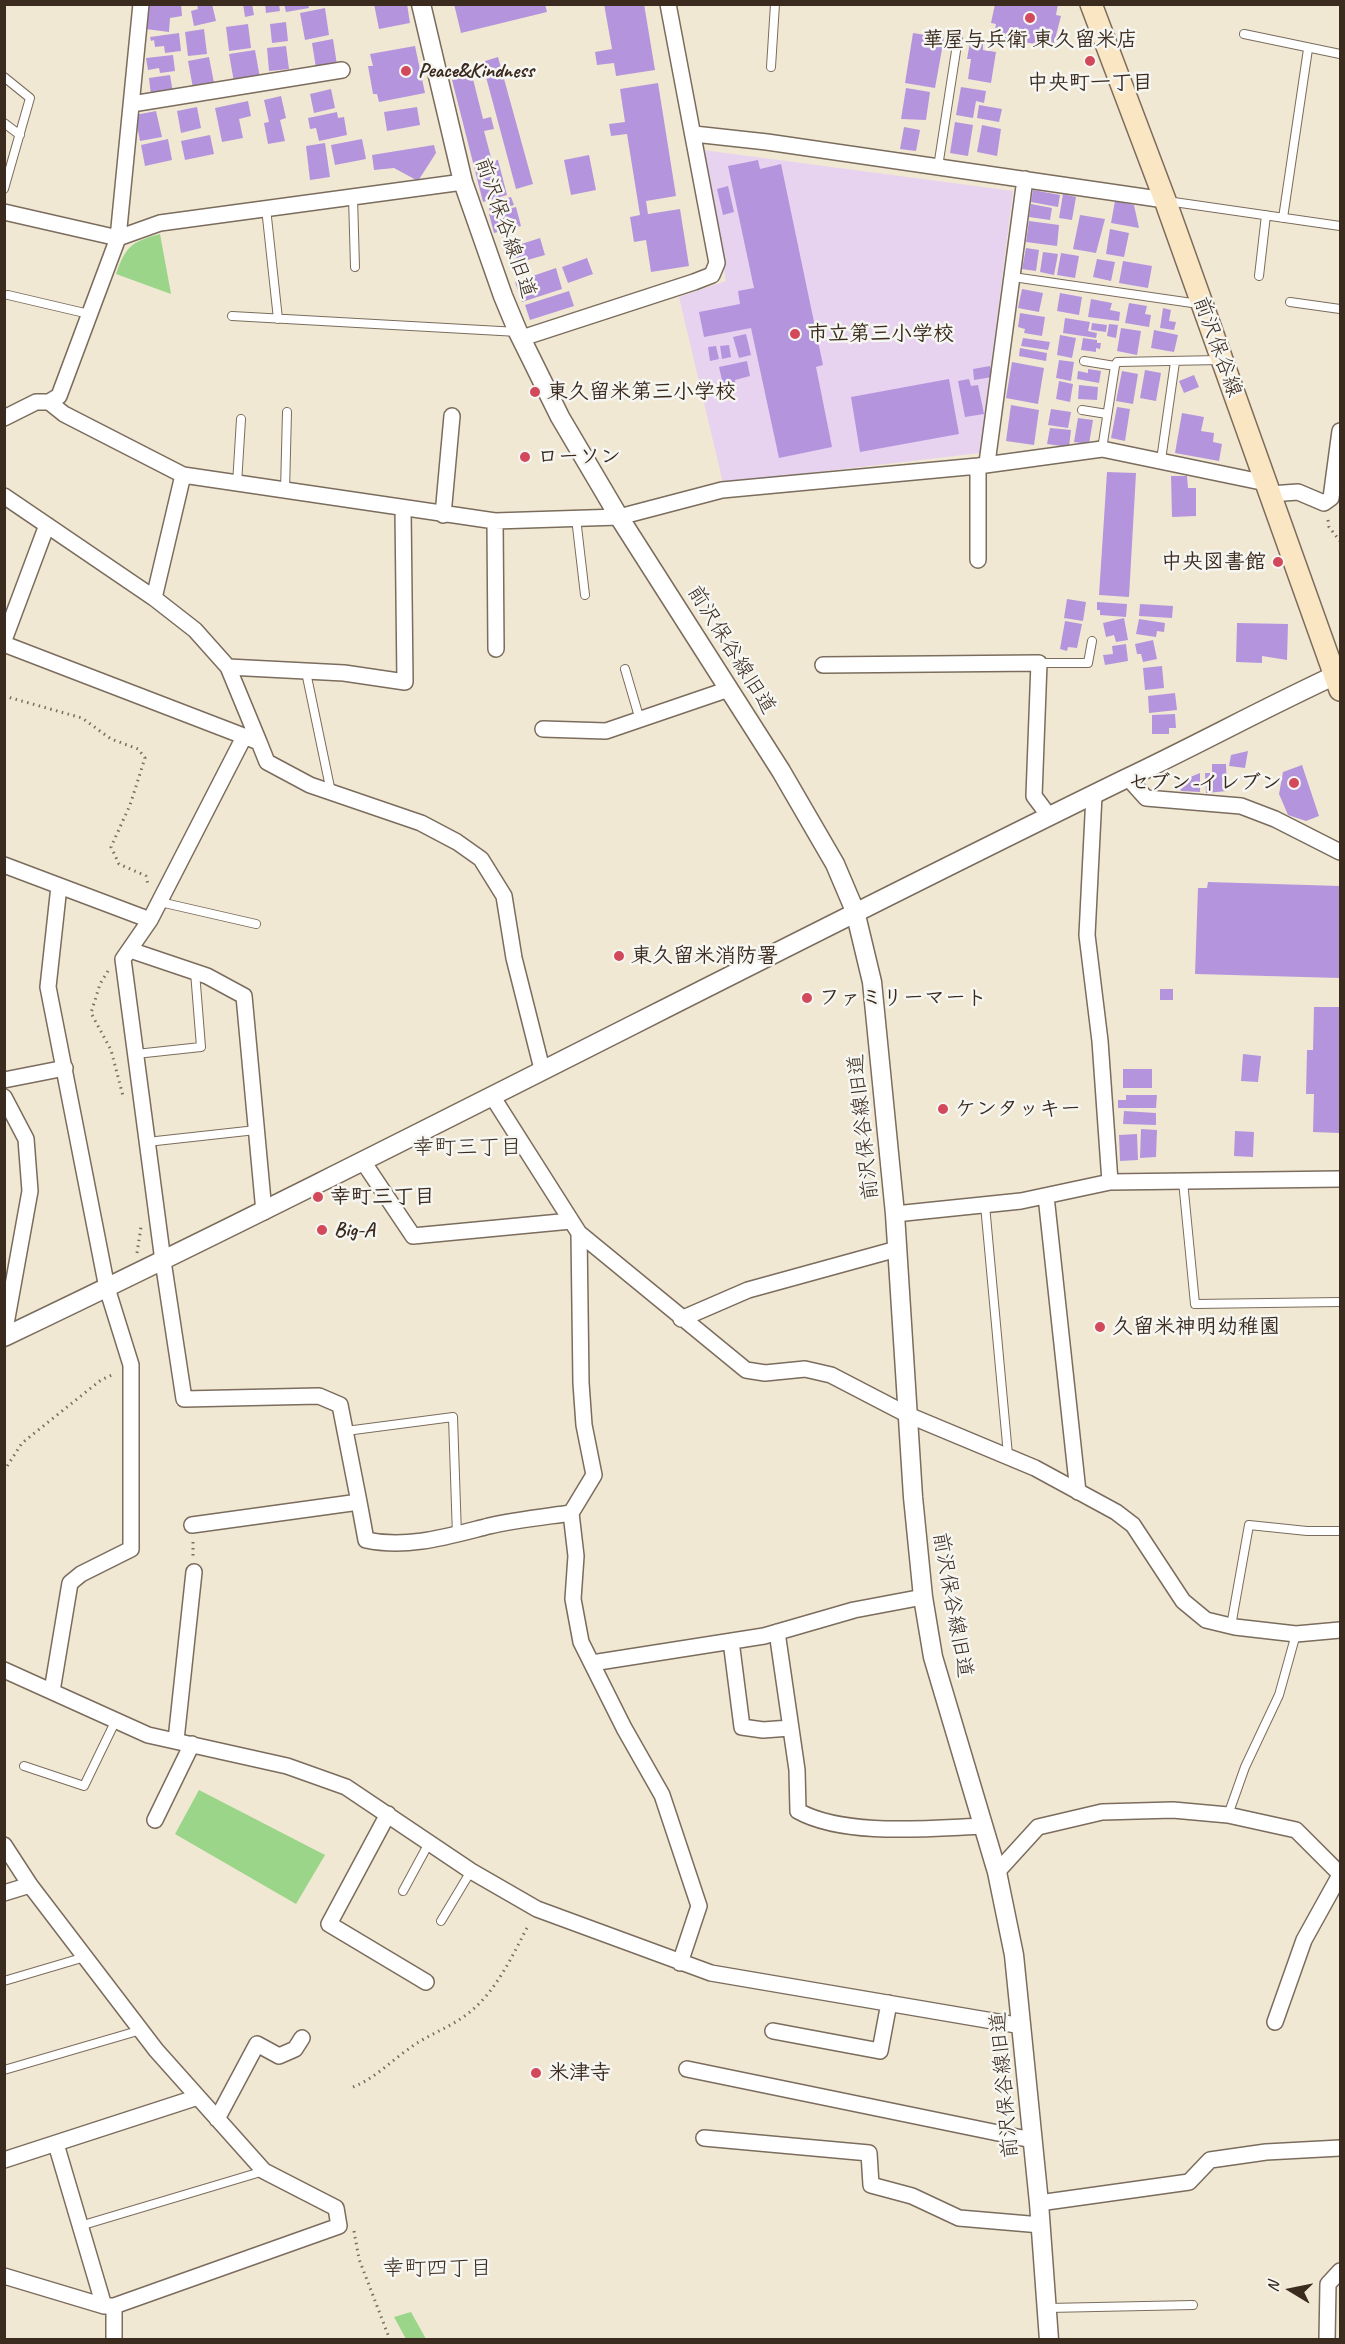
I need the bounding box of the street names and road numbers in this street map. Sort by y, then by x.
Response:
street label: 前沢保谷線旧道 [469,154,541,302]
street label: 前沢保谷線 [1187,293,1247,401]
street label: 前沢保谷線旧道 [681,581,781,719]
street label: 前沢保谷線旧道 [844,1053,884,1201]
street label: 前沢保谷線旧道 [927,1530,977,1680]
street label: 前沢保谷線旧道 [986,2011,1024,2159]

